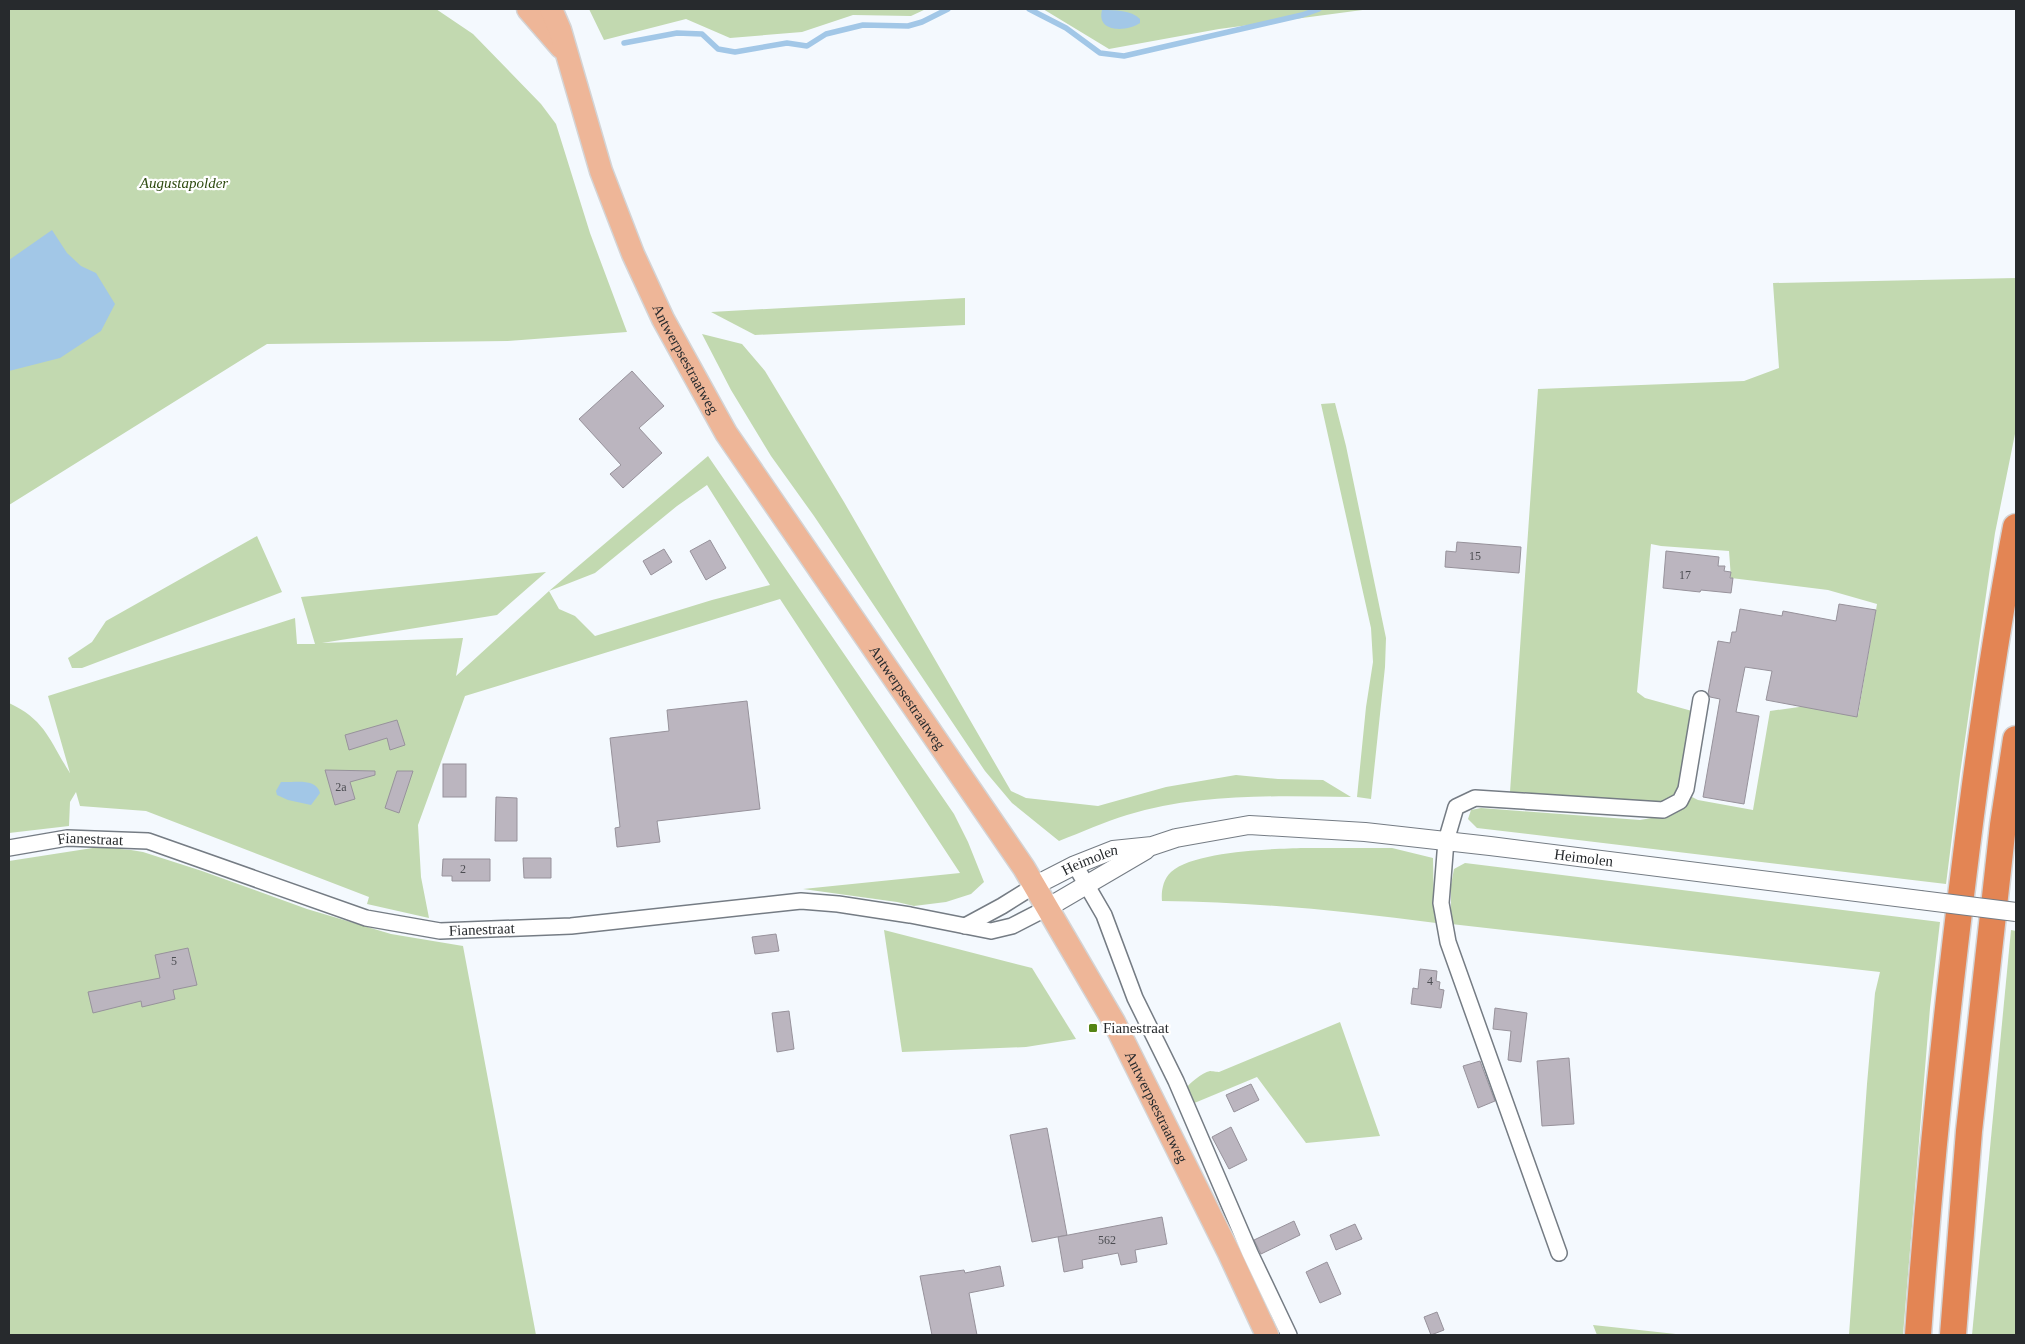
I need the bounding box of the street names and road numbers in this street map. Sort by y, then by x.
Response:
street label: Antwerpsestraatweg [649,302,722,417]
street label: Antwerpsestraatweg [866,642,949,753]
street label: Fianestraat [56,830,124,848]
street label: Heimolen [1059,842,1119,878]
street label: Heimolen [1553,846,1615,869]
street label: Fianestraat [448,920,516,939]
street label: Antwerpsestraatweg [1122,1048,1191,1166]

